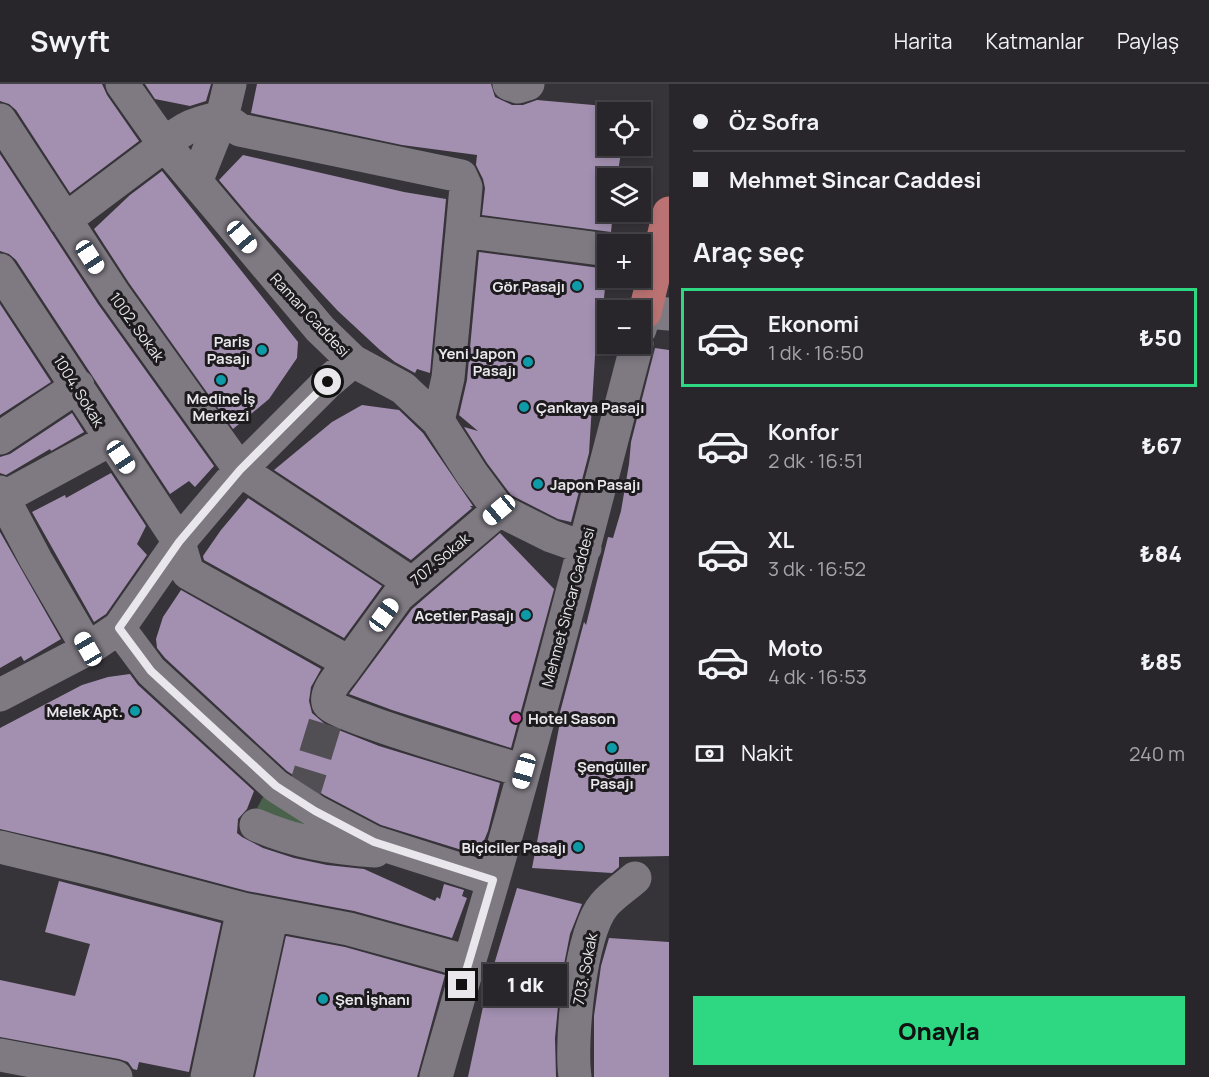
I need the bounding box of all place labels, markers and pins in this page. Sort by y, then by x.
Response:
place label: Gör Pasajı [492,276,565,297]
marker: Gör Pasajı [570,279,584,293]
place label: Paris Pasajı [207,331,250,369]
marker: Paris Pasajı [255,343,269,357]
place label: Yeni Japon Pasajı [439,343,516,381]
marker: Yeni Japon Pasajı [521,355,535,369]
marker: Medine İş Merkezi [214,373,228,387]
place label: Medine İş Merkezi [187,388,255,426]
place label: Çankaya Pasajı [536,397,644,418]
marker: Çankaya Pasajı [517,400,531,414]
place label: Japon Pasajı [550,474,640,495]
marker: Japon Pasajı [531,477,545,491]
place label: Acetler Pasajı [414,605,514,626]
marker: Acetler Pasajı [519,608,533,622]
place label: Melek Apt. [46,701,123,722]
marker: Melek Apt. [128,704,142,718]
place label: Hotel Sason [528,708,616,729]
marker: Hotel Sason [509,711,523,725]
marker: Şengüller Pasajı [605,741,619,755]
place label: Şengüller Pasajı [577,756,647,794]
place label: Biçiciler Pasajı [462,837,566,858]
marker: Biçiciler Pasajı [571,840,585,854]
place label: Şen İşhanı [335,989,410,1010]
marker: Şen İşhanı [316,992,330,1006]

